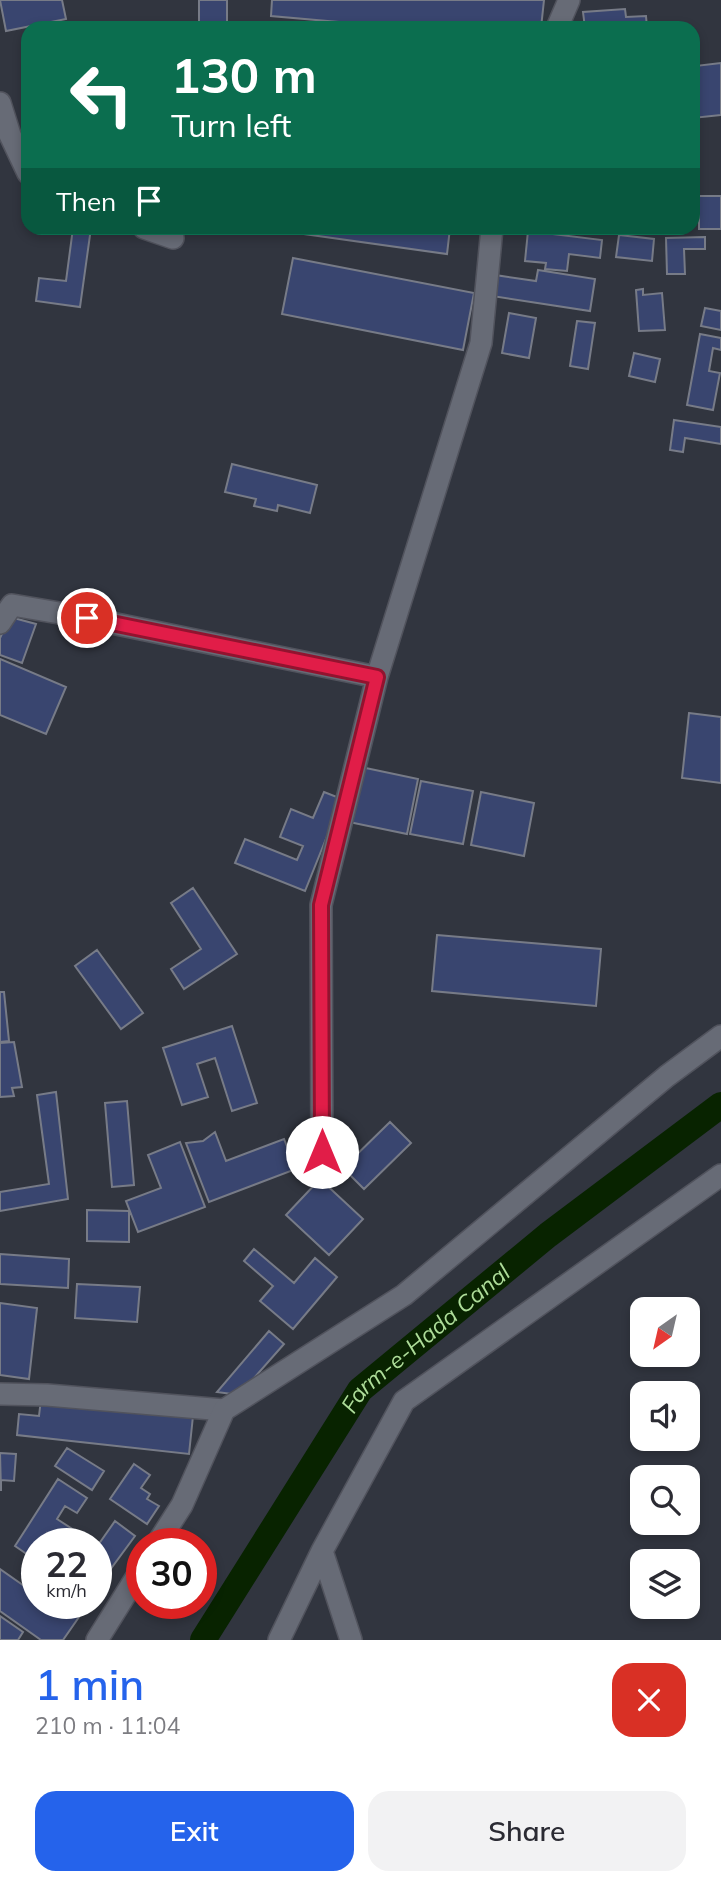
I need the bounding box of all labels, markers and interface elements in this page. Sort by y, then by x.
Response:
text: 130 m [171,44,317,105]
icon: left [56,49,147,140]
text: Turn left [171,105,291,145]
icon: arrive [130,182,168,220]
text: Then [56,185,116,218]
pin [57,588,117,648]
icon: arrive [68,599,106,637]
position arrow [285,1115,359,1189]
water label: Farm-e-Hada Canal [334,1257,516,1418]
north arrow [630,1297,700,1367]
map controls [630,1297,700,1619]
button: sound [630,1381,700,1451]
button: search [630,1465,700,1535]
speed limit sign: 30 [126,1528,217,1619]
text: 22 [45,1542,88,1586]
button: layers [630,1549,700,1619]
text: km/h [46,1579,87,1602]
text: 1 min [35,1658,144,1711]
button: close [612,1663,686,1737]
text: 210 m · 11:04 [35,1711,180,1740]
button: Exit [35,1791,354,1871]
button: Share [368,1791,686,1871]

